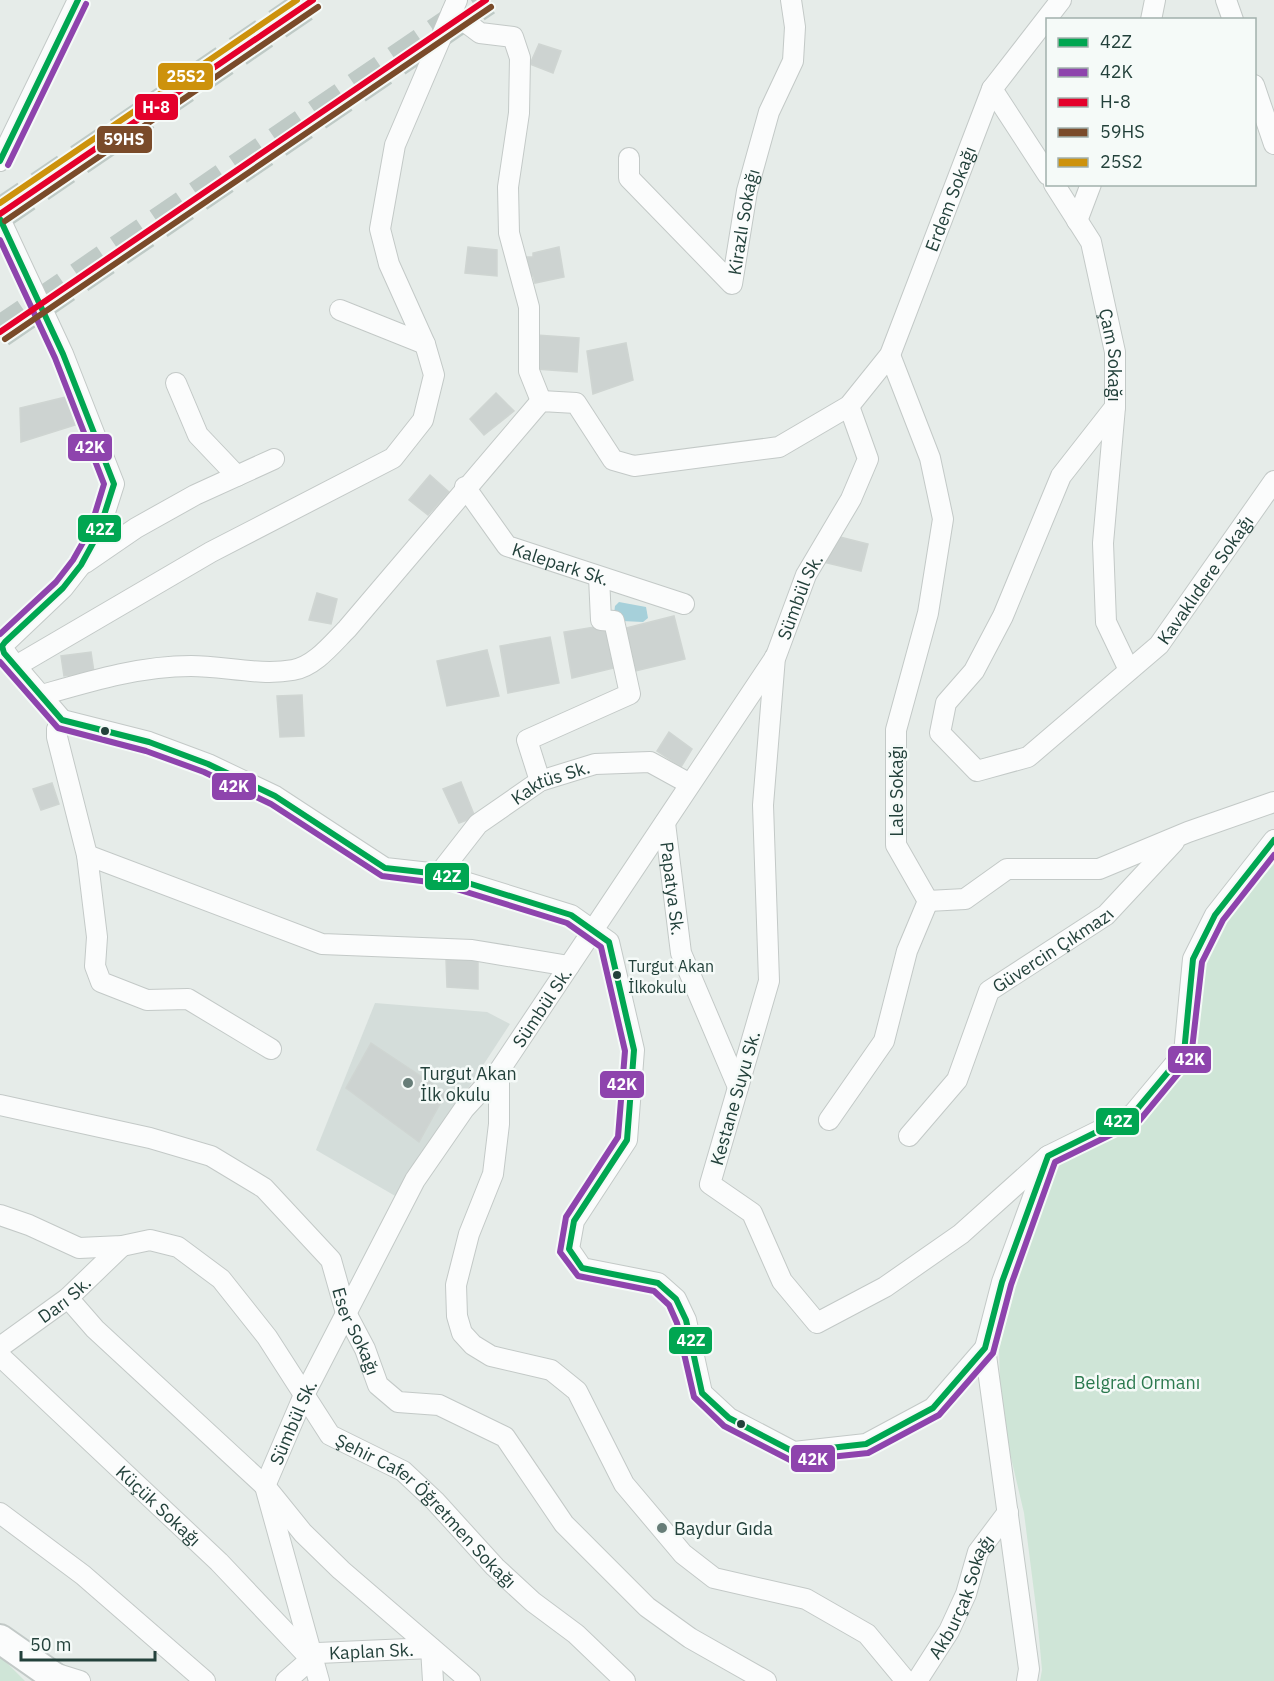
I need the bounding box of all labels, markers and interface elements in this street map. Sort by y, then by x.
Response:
legend [1046,18,1256,186]
text: 42Z [1100,30,1132,53]
text: 42K [1100,60,1134,83]
line badge: 25S2 [157,62,214,91]
text: 25S2 [167,66,205,86]
text: H-8 [1100,90,1131,113]
line badge: H-8 [134,93,179,121]
text: H-8 [142,97,170,117]
text: 59HS [1100,120,1145,143]
line badge: 59HS [96,125,153,154]
text: 59HS [104,129,144,149]
street label: Erdem Sokağı [919,143,981,255]
text: 25S2 [1100,150,1143,173]
street label: Kirazlı Sokağı [722,166,764,277]
street label: Çam Sokağı [1094,306,1127,402]
line badge: 42K [67,433,113,462]
text: 42K [75,437,105,457]
street label: Kavaklıdere Sokağı [1152,511,1258,649]
line badge: 42Z [77,514,122,543]
text: 42Z [86,519,115,539]
street label: Kalepark Sk. [509,537,612,590]
street label: Sümbül Sk. [772,549,828,643]
unlabelled marker [99,725,111,737]
street label: Lale Sokağı [885,745,908,837]
street label: Kaktüs Sk. [506,755,593,809]
line badge: 42K [211,772,257,801]
text: 42K [219,776,249,796]
street label: Papatya Sk. [656,840,690,937]
line badge: 42Z [424,862,470,891]
text: 42Z [433,866,462,886]
street label: Güvercin Çıkmazı [988,903,1118,997]
place label: Turgut Akan İlkokulu [628,956,714,997]
street label: Sümbül Sk. [507,963,576,1051]
marker: Turgut Akan İlkokulu [611,969,623,981]
street label: Kestane Suyu Sk. [705,1028,765,1168]
line badge: 42K [1167,1045,1212,1074]
text: 42K [1175,1049,1205,1069]
place label: Turgut Akan İlk okulu [420,1062,517,1106]
line badge: 42K [599,1070,645,1099]
text: 42K [607,1074,637,1094]
marker: Turgut Akan İlk okulu [401,1076,415,1090]
line badge: 42Z [1095,1107,1140,1136]
text: 42Z [1104,1111,1133,1131]
street label: Darı Sk. [33,1271,96,1328]
street label: Eser Sokağı [328,1284,385,1378]
line badge: 42Z [668,1326,713,1355]
text: 42Z [677,1330,706,1350]
park label: Belgrad Ormanı [1074,1371,1200,1394]
street label: Sümbül Sk. [264,1375,322,1468]
unlabelled marker [735,1418,747,1430]
street label: Şehir Cafer Öğretmen Sokağı [332,1428,521,1593]
line badge: 42K [790,1444,836,1473]
text: 42K [798,1449,828,1469]
street label: Küçük Sokağı [112,1460,206,1551]
place label: Baydur Gıda [674,1517,773,1540]
marker: Baydur Gıda [655,1521,669,1535]
street label: Akburçak Sokağı [923,1530,999,1663]
scale bar [21,1624,154,1662]
text: 50 m [30,1633,72,1656]
street label: Kaplan Sk. [328,1637,414,1664]

